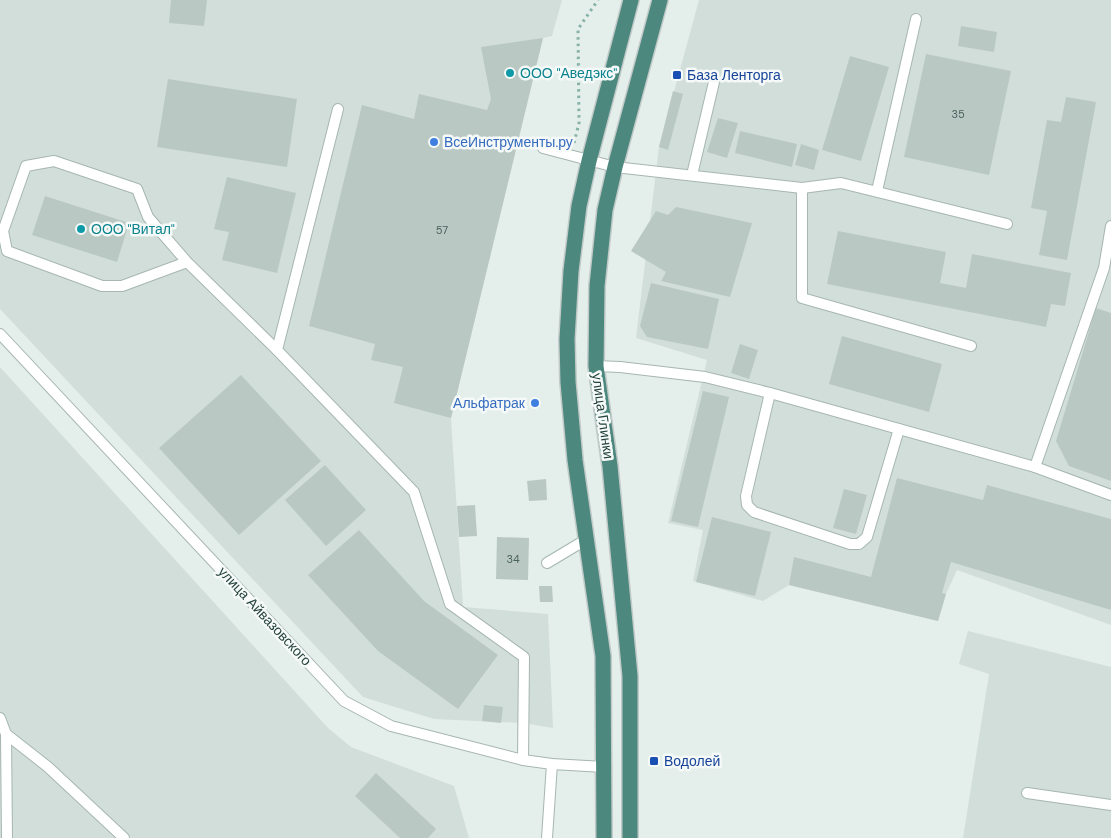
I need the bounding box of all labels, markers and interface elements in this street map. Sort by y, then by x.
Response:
place label: ООО "Аведэкс" [520,64,617,82]
place label: База Ленторга [687,66,781,84]
marker: ООО "Аведэкс" [504,67,516,79]
marker: База Ленторга [671,69,683,81]
house number: 35 [951,107,965,121]
place label: ВсеИнструменты.ру [444,133,573,151]
marker: ВсеИнструменты.ру [428,136,440,148]
place label: ООО "Витал" [91,220,175,238]
marker: ООО "Витал" [75,223,87,235]
house number: 57 [436,223,448,237]
street label: улица Глинки [588,372,618,460]
place label: Альфатрак [453,394,526,412]
marker: Альфатрак [529,397,541,409]
house number: 34 [506,552,520,566]
street label: улица Айвазовского [214,563,316,670]
place label: Водолей [664,752,720,770]
marker: Водолей [648,755,660,767]

